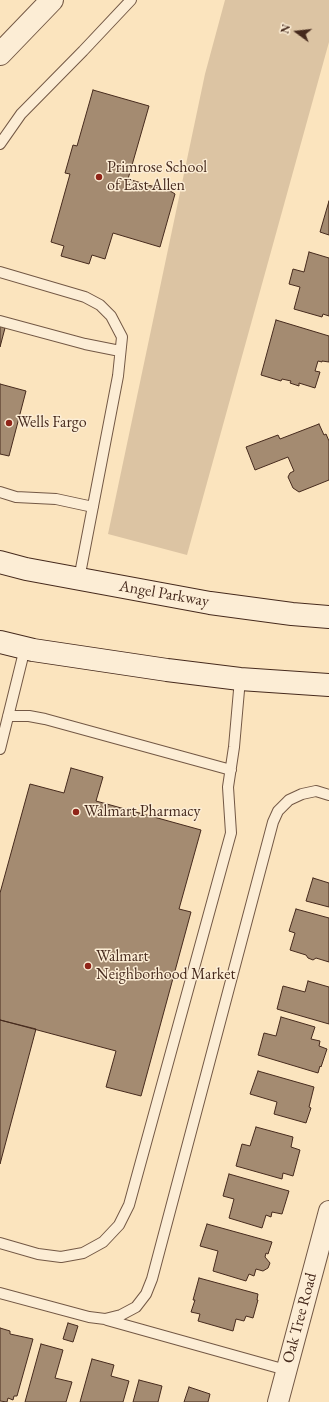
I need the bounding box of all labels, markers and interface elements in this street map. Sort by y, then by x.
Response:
north arrow [277,12,317,52]
text: N [277,23,293,35]
place label: Primrose School of East Allen [107,158,207,196]
marker: Primrose School of East Allen [94,172,104,182]
place label: Wells Fargo [17,413,87,433]
marker: Wells Fargo [4,418,14,428]
street label: Angel Parkway [118,577,210,611]
place label: Walmart Pharmacy [84,802,201,822]
marker: Walmart Pharmacy [71,807,81,817]
place label: Walmart Neighborhood Market [96,947,236,985]
marker: Walmart Neighborhood Market [83,961,93,971]
street label: Oak Tree Road [279,1271,321,1365]

